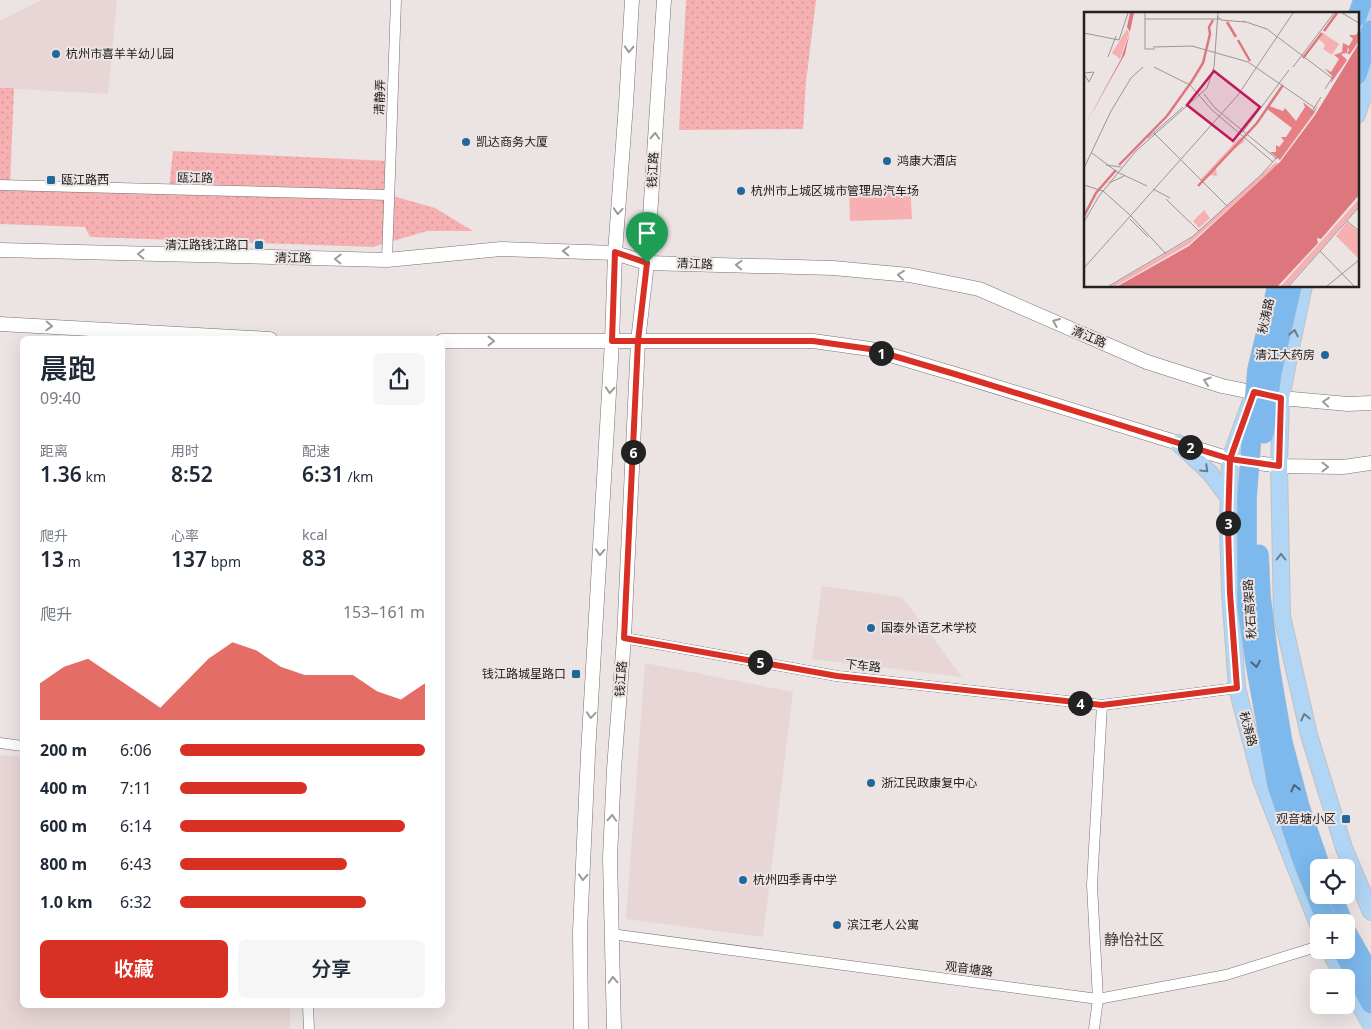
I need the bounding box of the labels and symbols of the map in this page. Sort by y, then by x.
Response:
inset map [1084,12,1358,288]
place label: 杭州市喜羊羊幼儿园 [66,45,174,62]
one-way arrow [624,45,635,53]
marker: 杭州市喜羊羊幼儿园 [50,48,62,60]
street label: 清静弄 [370,79,389,115]
one-way arrow [650,131,661,139]
place label: 凯达商务大厦 [476,133,548,150]
marker: 凯达商务大厦 [460,136,472,148]
street label: 钱江路 [643,152,662,188]
place label: 鸿康大酒店 [897,152,957,169]
marker: 鸿康大酒店 [881,155,893,167]
street label: 瓯江路 [177,169,213,186]
place label: 瓯江路西 [61,171,109,188]
marker: 瓯江路西 [45,174,57,186]
place label: 杭州市上城区城市管理局汽车场 [751,182,919,199]
marker: 杭州市上城区城市管理局汽车场 [735,185,747,197]
one-way arrow [613,207,624,215]
pin [626,212,668,263]
place label: 清江路钱江路口 [165,236,249,253]
marker: 清江路钱江路口 [253,239,265,251]
one-way arrow [562,246,570,256]
one-way arrow [137,249,144,259]
street label: 清江路 [275,249,311,266]
one-way arrow [334,254,342,264]
street label: 清江路 [677,254,713,273]
one-way arrow [735,260,743,271]
one-way arrow [897,270,905,281]
street label: 秋涛路 [1253,297,1278,335]
one-way arrow [1052,318,1061,329]
one-way arrow [45,321,53,332]
street label: 清江路 [1069,322,1109,351]
one-way arrow [1288,328,1298,337]
one-way arrow [488,336,495,346]
pin: 1 [868,340,894,366]
place label: 清江大药房 [1255,346,1315,363]
marker: 清江大药房 [1319,349,1331,361]
one-way arrow [1203,377,1212,387]
one-way arrow [604,386,615,394]
one-way arrow [1322,397,1330,408]
pin: 2 [1178,434,1202,460]
pin: 6 [620,440,646,464]
one-way arrow [1322,462,1329,472]
one-way arrow [1199,463,1208,472]
pin: 3 [1216,510,1240,536]
one-way arrow [595,549,606,557]
one-way arrow [1276,553,1286,560]
street label: 秋石高架路 [1239,579,1260,640]
place label: 国泰外语艺术学校 [881,619,977,636]
marker: 国泰外语艺术学校 [865,622,877,634]
pin: 5 [748,650,772,674]
street label: 下车路 [844,655,882,676]
street label: 钱江路 [611,660,630,698]
one-way arrow [1250,660,1260,668]
place label: 钱江路城星路口 [482,665,566,682]
marker: 钱江路城星路口 [570,668,582,680]
pin: 4 [1068,690,1092,716]
street label: 秋涛路 [1236,709,1261,748]
one-way arrow [585,711,596,719]
one-way arrow [1300,712,1311,721]
place label: 浙江民政康复中心 [881,774,977,791]
marker: 浙江民政康复中心 [865,777,877,789]
one-way arrow [1290,784,1301,793]
place label: 观音塘小区 [1276,810,1336,827]
marker: 观音塘小区 [1340,813,1352,825]
one-way arrow [606,814,617,822]
place label: 杭州四季青中学 [753,871,837,888]
one-way arrow [577,873,588,881]
marker: 杭州四季青中学 [737,874,749,886]
place label: 滨江老人公寓 [847,916,919,933]
marker: 滨江老人公寓 [831,919,843,931]
district label: 静怡社区 [1104,929,1164,949]
street label: 观音塘路 [944,957,994,980]
one-way arrow [607,976,618,984]

